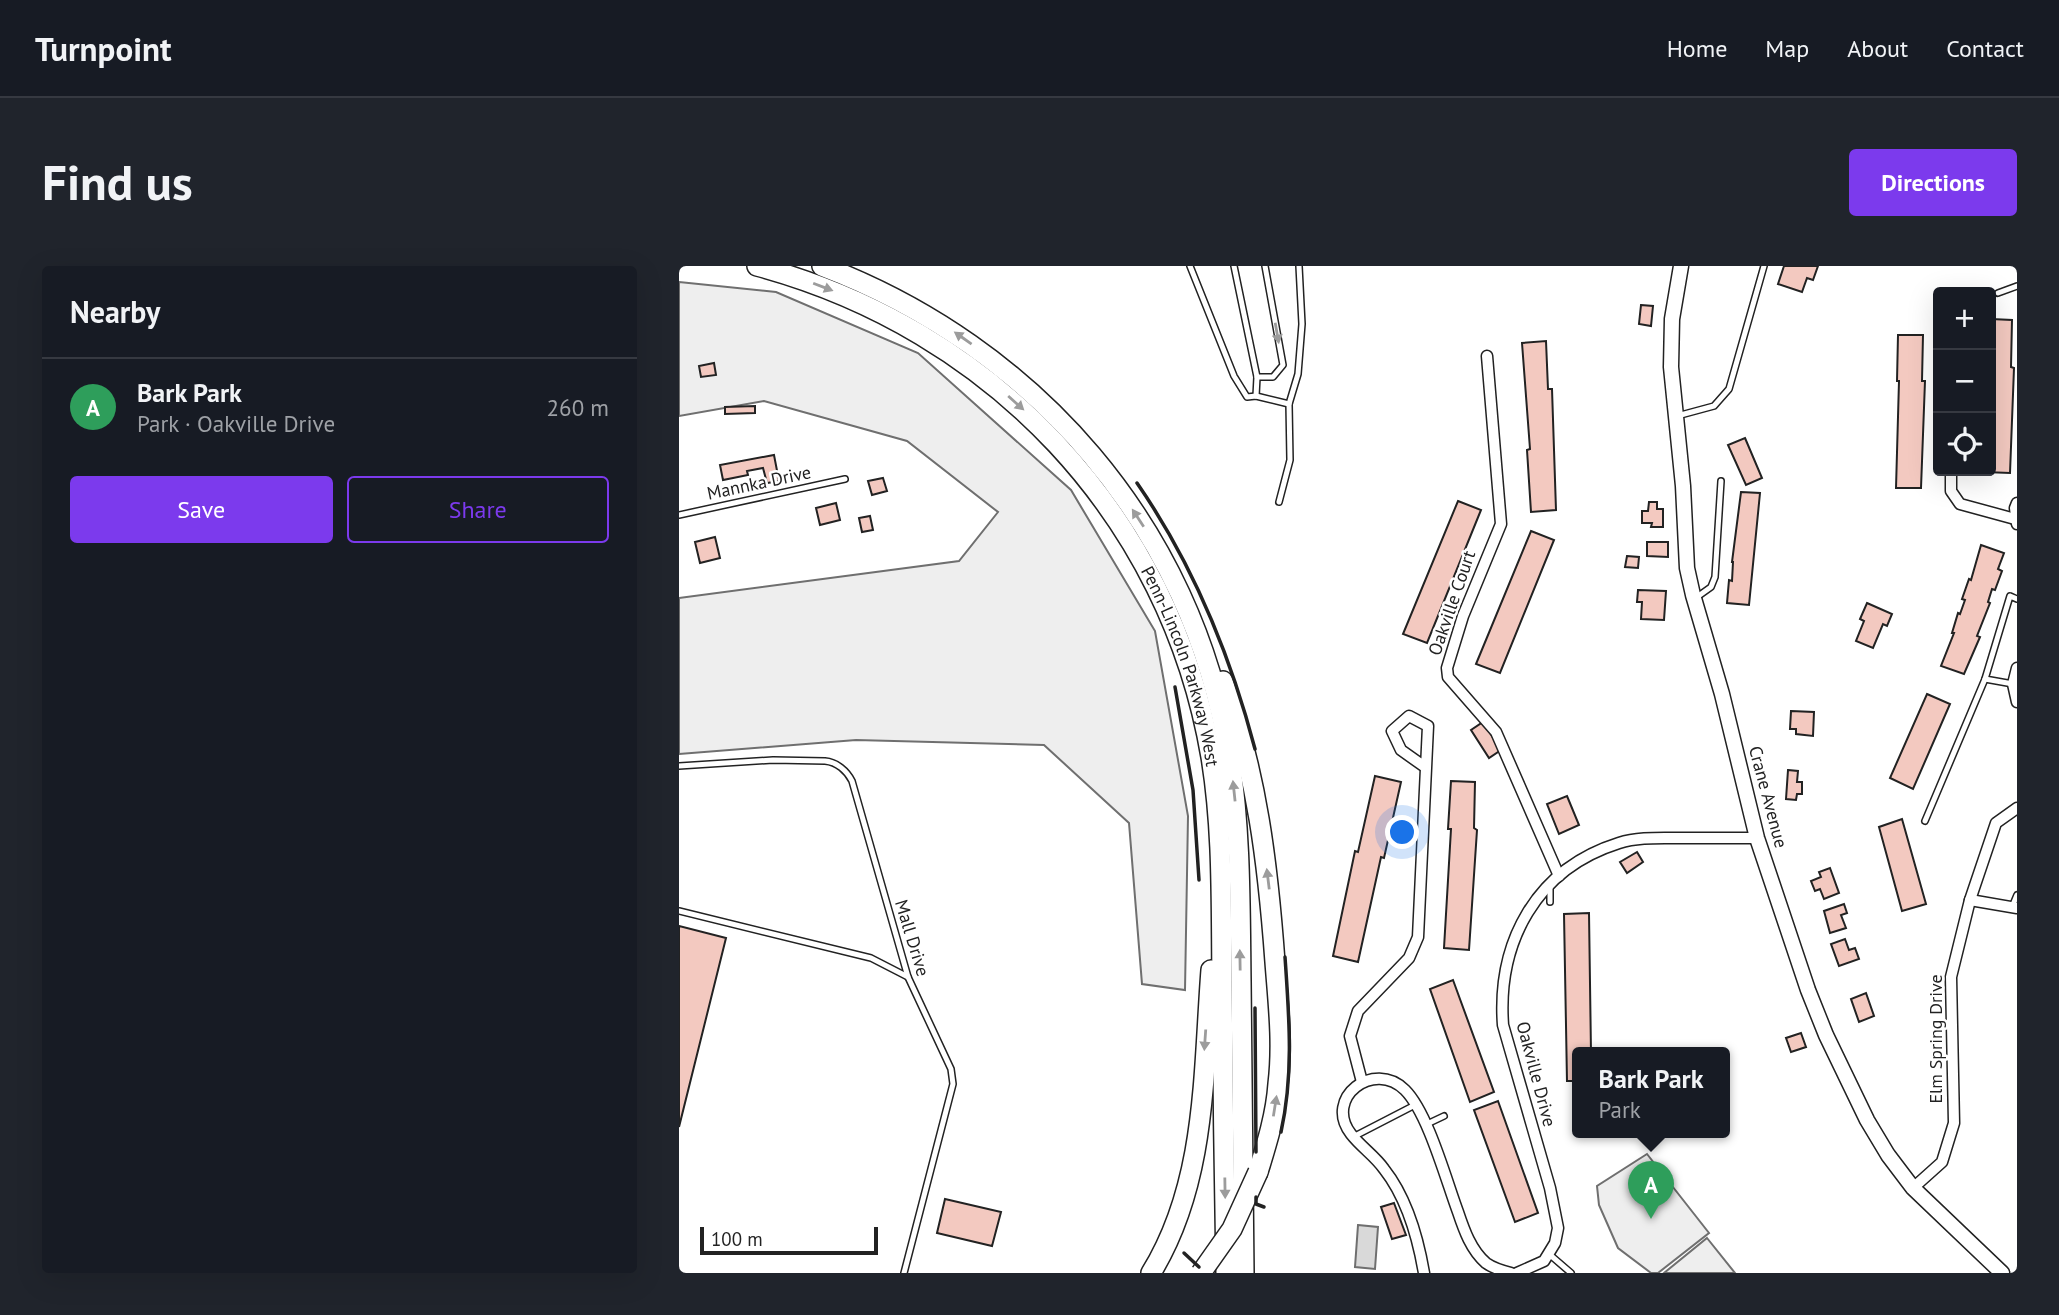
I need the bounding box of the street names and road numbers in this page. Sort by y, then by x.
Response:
street label: Mannka Drive [705,460,813,505]
street label: Oakville Court [1423,547,1480,658]
street label: Penn-Lincoln Parkway West [1136,562,1224,768]
street label: Crane Avenue [1744,743,1793,850]
street label: Mall Drive [890,897,935,979]
street label: Elm Spring Drive [1924,974,1947,1104]
street label: Oakville Drive [1511,1019,1562,1129]

